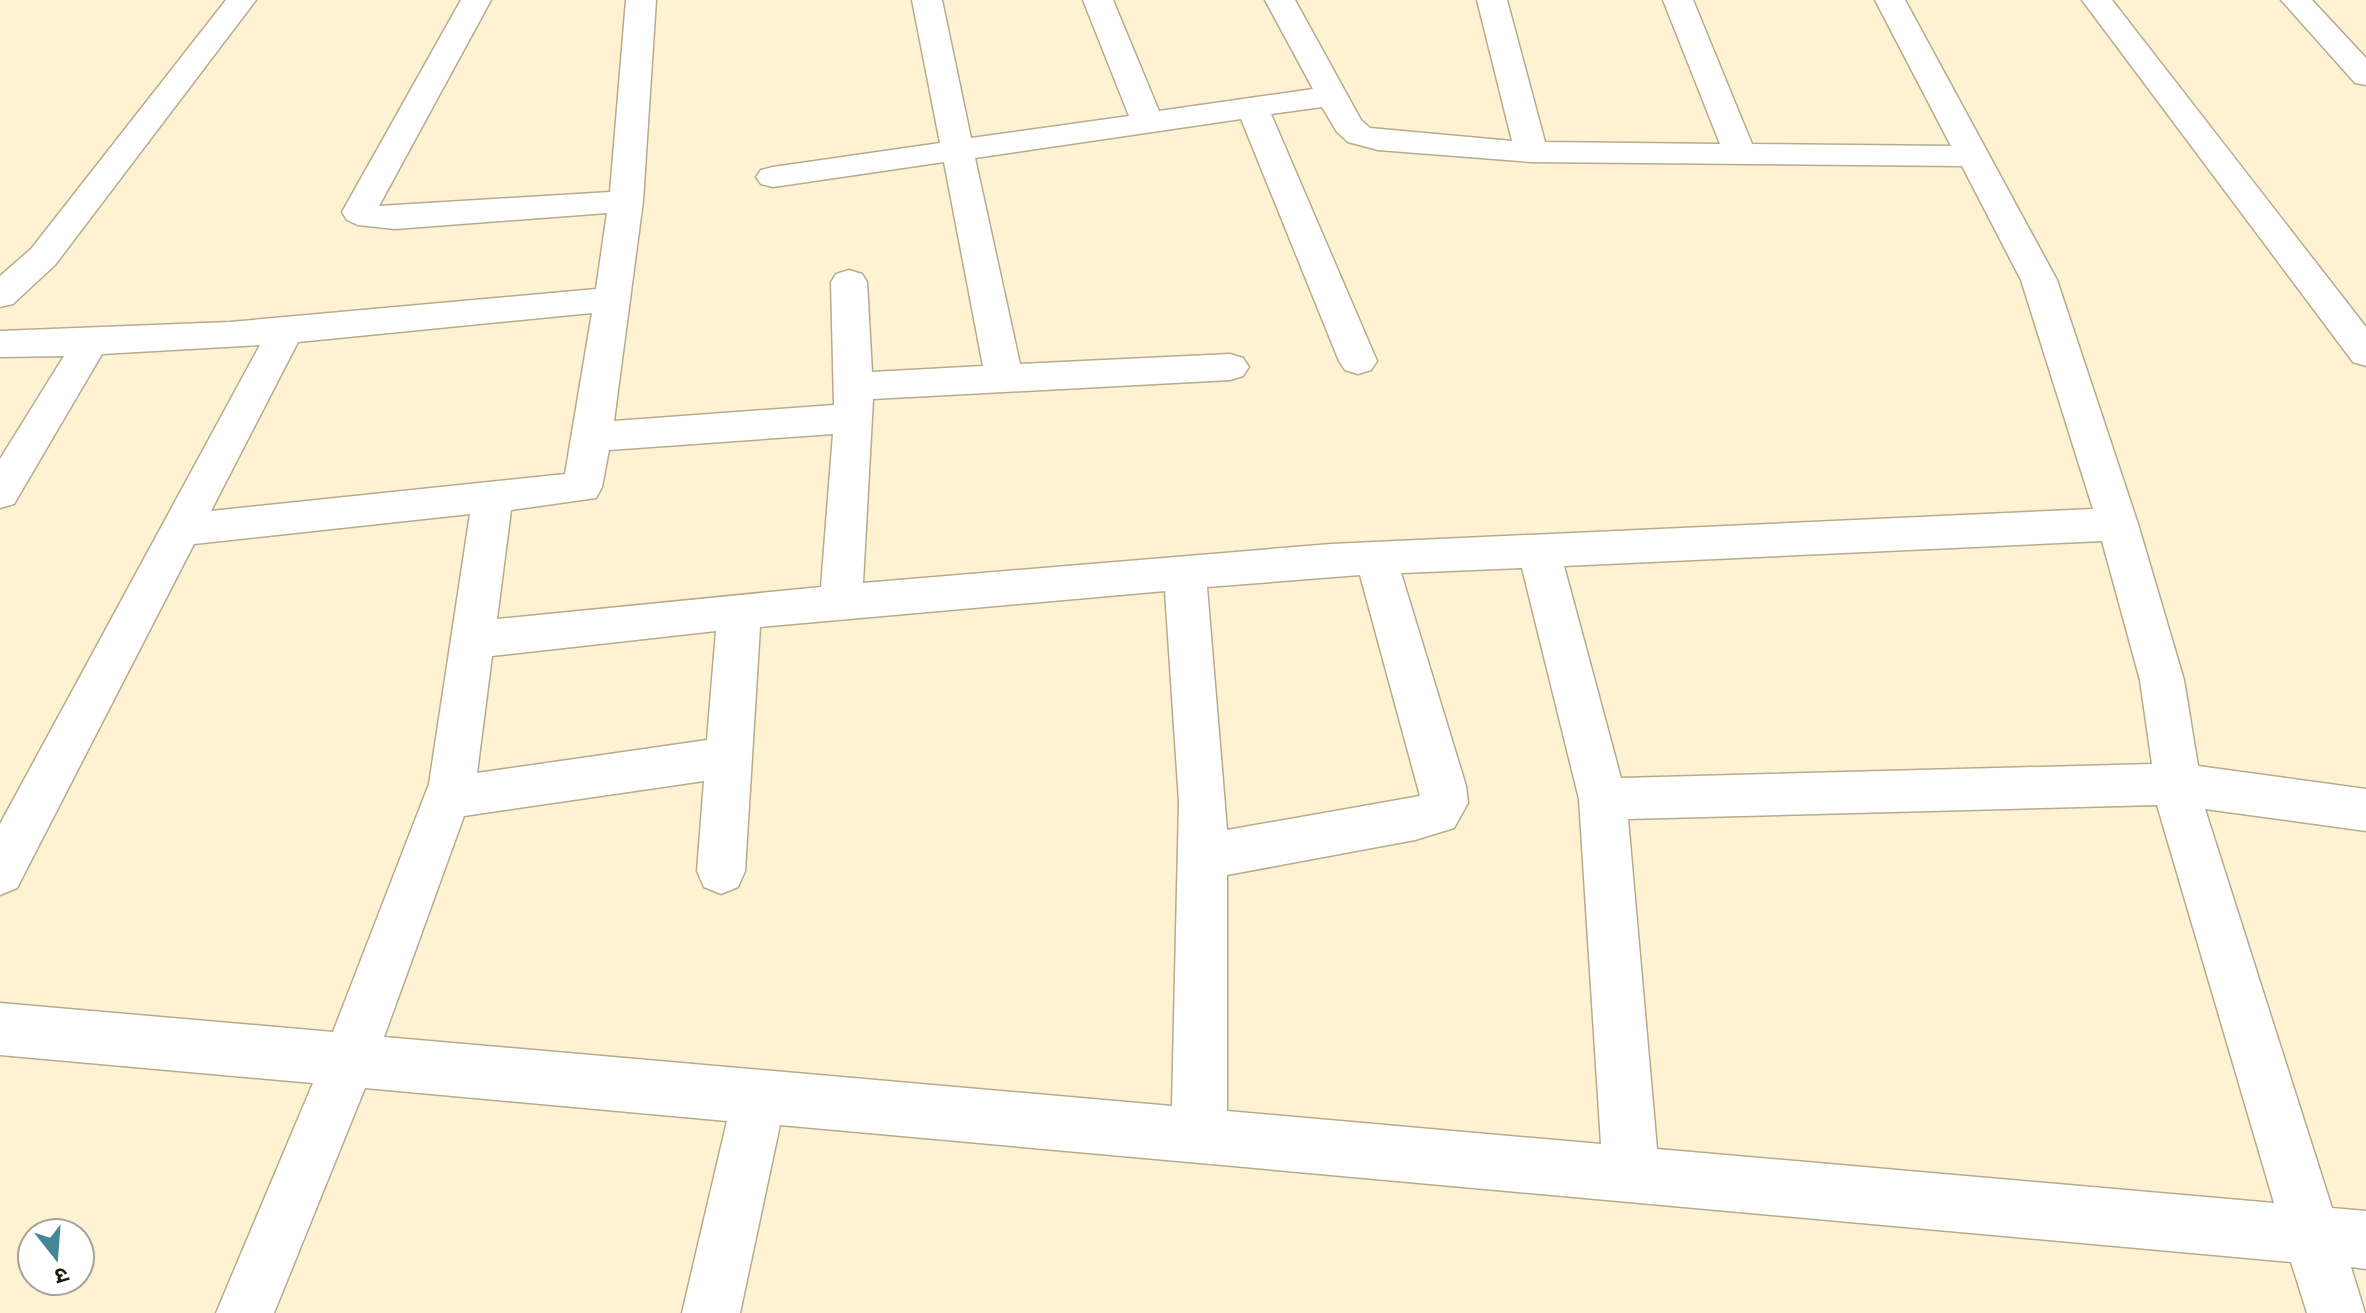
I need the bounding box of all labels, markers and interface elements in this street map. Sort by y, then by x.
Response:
north arrow [16,1217,96,1297]
text: उ [50,1260,72,1290]

